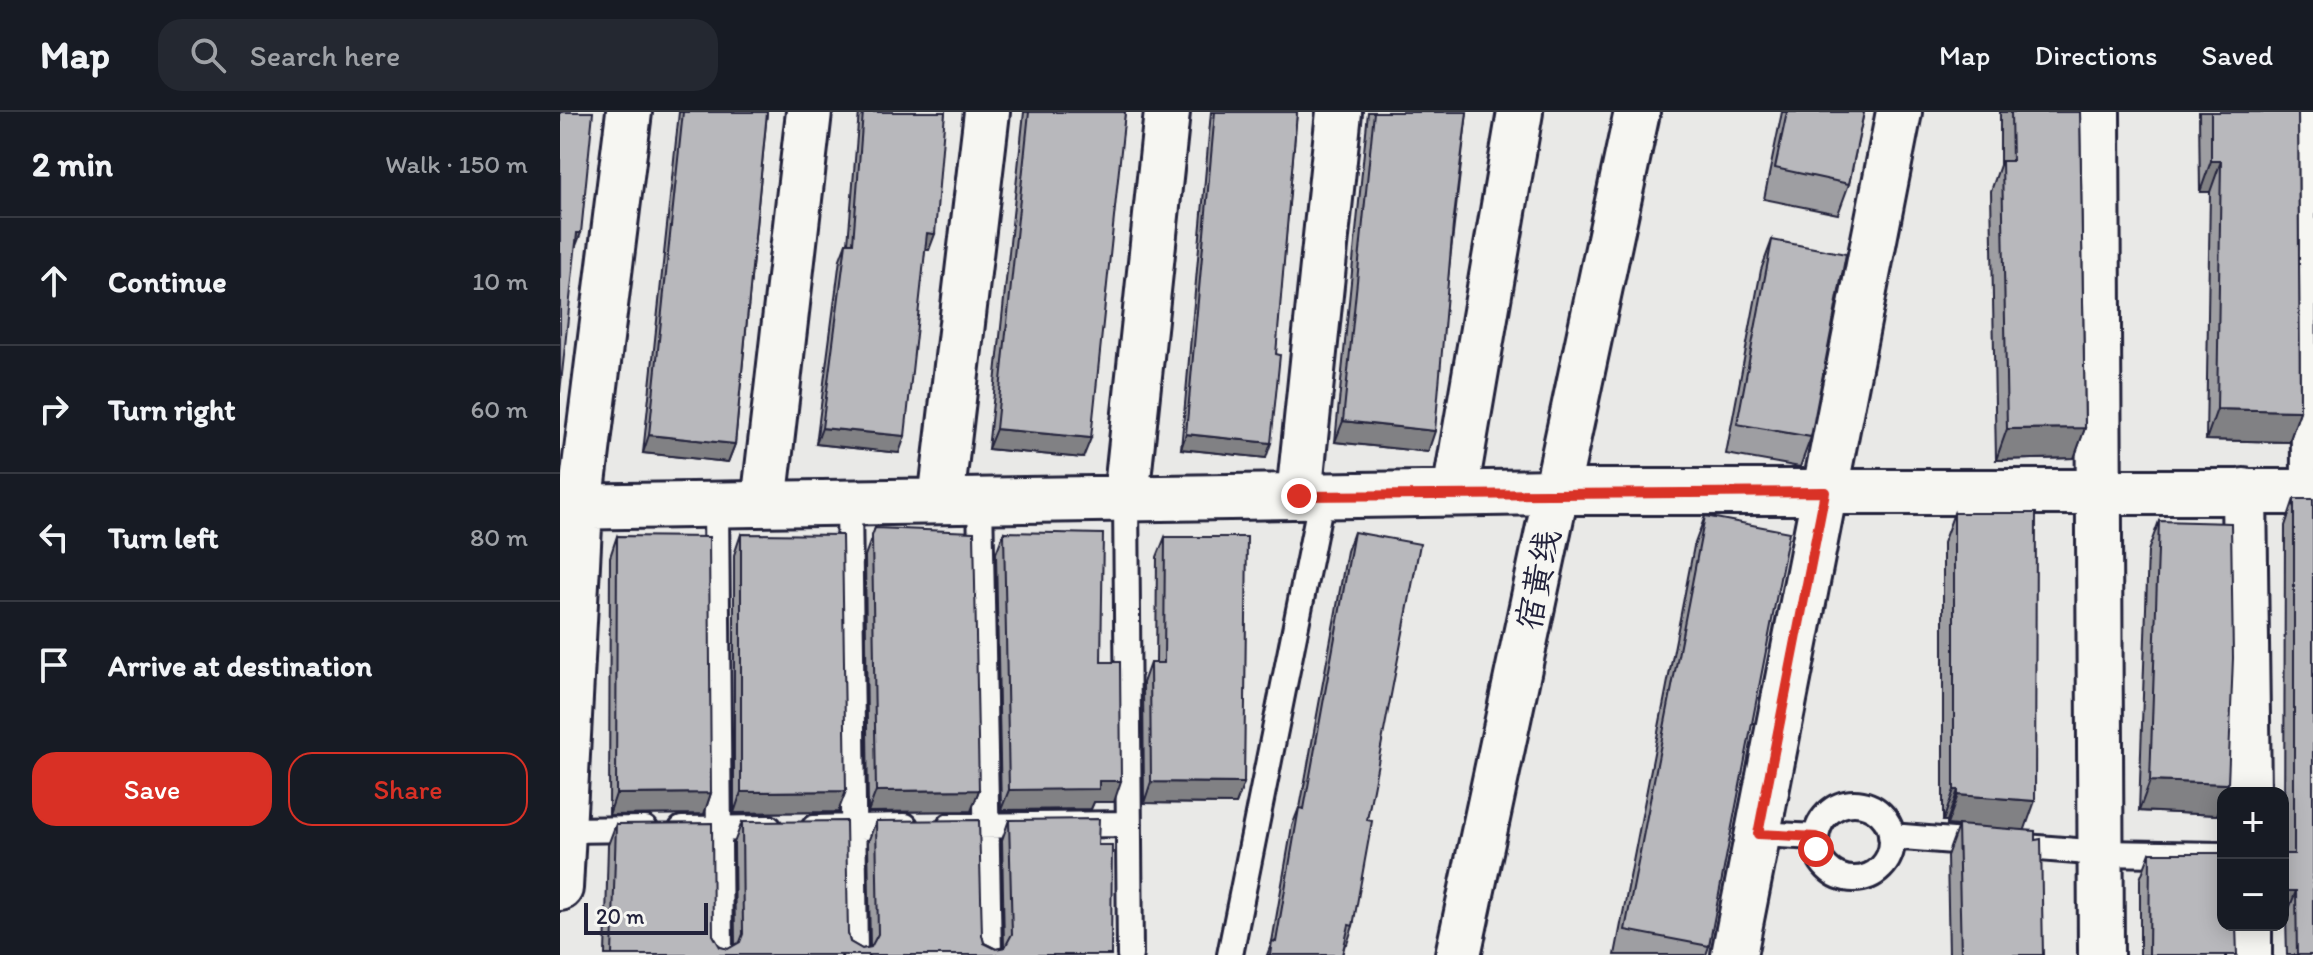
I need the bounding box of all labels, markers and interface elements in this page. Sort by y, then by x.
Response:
search box [158,19,718,91]
text: Map [40,32,110,78]
icon: search [186,33,230,77]
text: Search here [250,37,400,74]
text: Map [1939,38,1990,72]
text: Directions [2034,38,2158,72]
text: Saved [2202,38,2273,72]
text: 2 min [32,144,113,185]
text: Walk · 150 m [385,148,528,180]
icon: ahead [32,259,76,303]
text: Continue [108,263,227,300]
text: 10 m [472,265,528,297]
icon: right [32,387,76,431]
text: Turn right [108,391,236,428]
text: 60 m [471,393,528,425]
route end [1281,478,1317,514]
icon: left [32,515,76,559]
text: Turn left [108,519,219,556]
text: 80 m [470,521,528,553]
street label: 宿黄线 [1507,526,1569,634]
icon: arrive [32,643,76,687]
text: Arrive at destination [108,647,372,684]
button: Save [32,752,272,826]
button: Share [288,752,528,826]
map controls [2217,787,2289,931]
button: + [2217,787,2289,859]
route start [1798,831,1834,867]
button: − [2217,859,2289,931]
scale bar [584,899,708,935]
text: 20 m [596,903,645,930]

